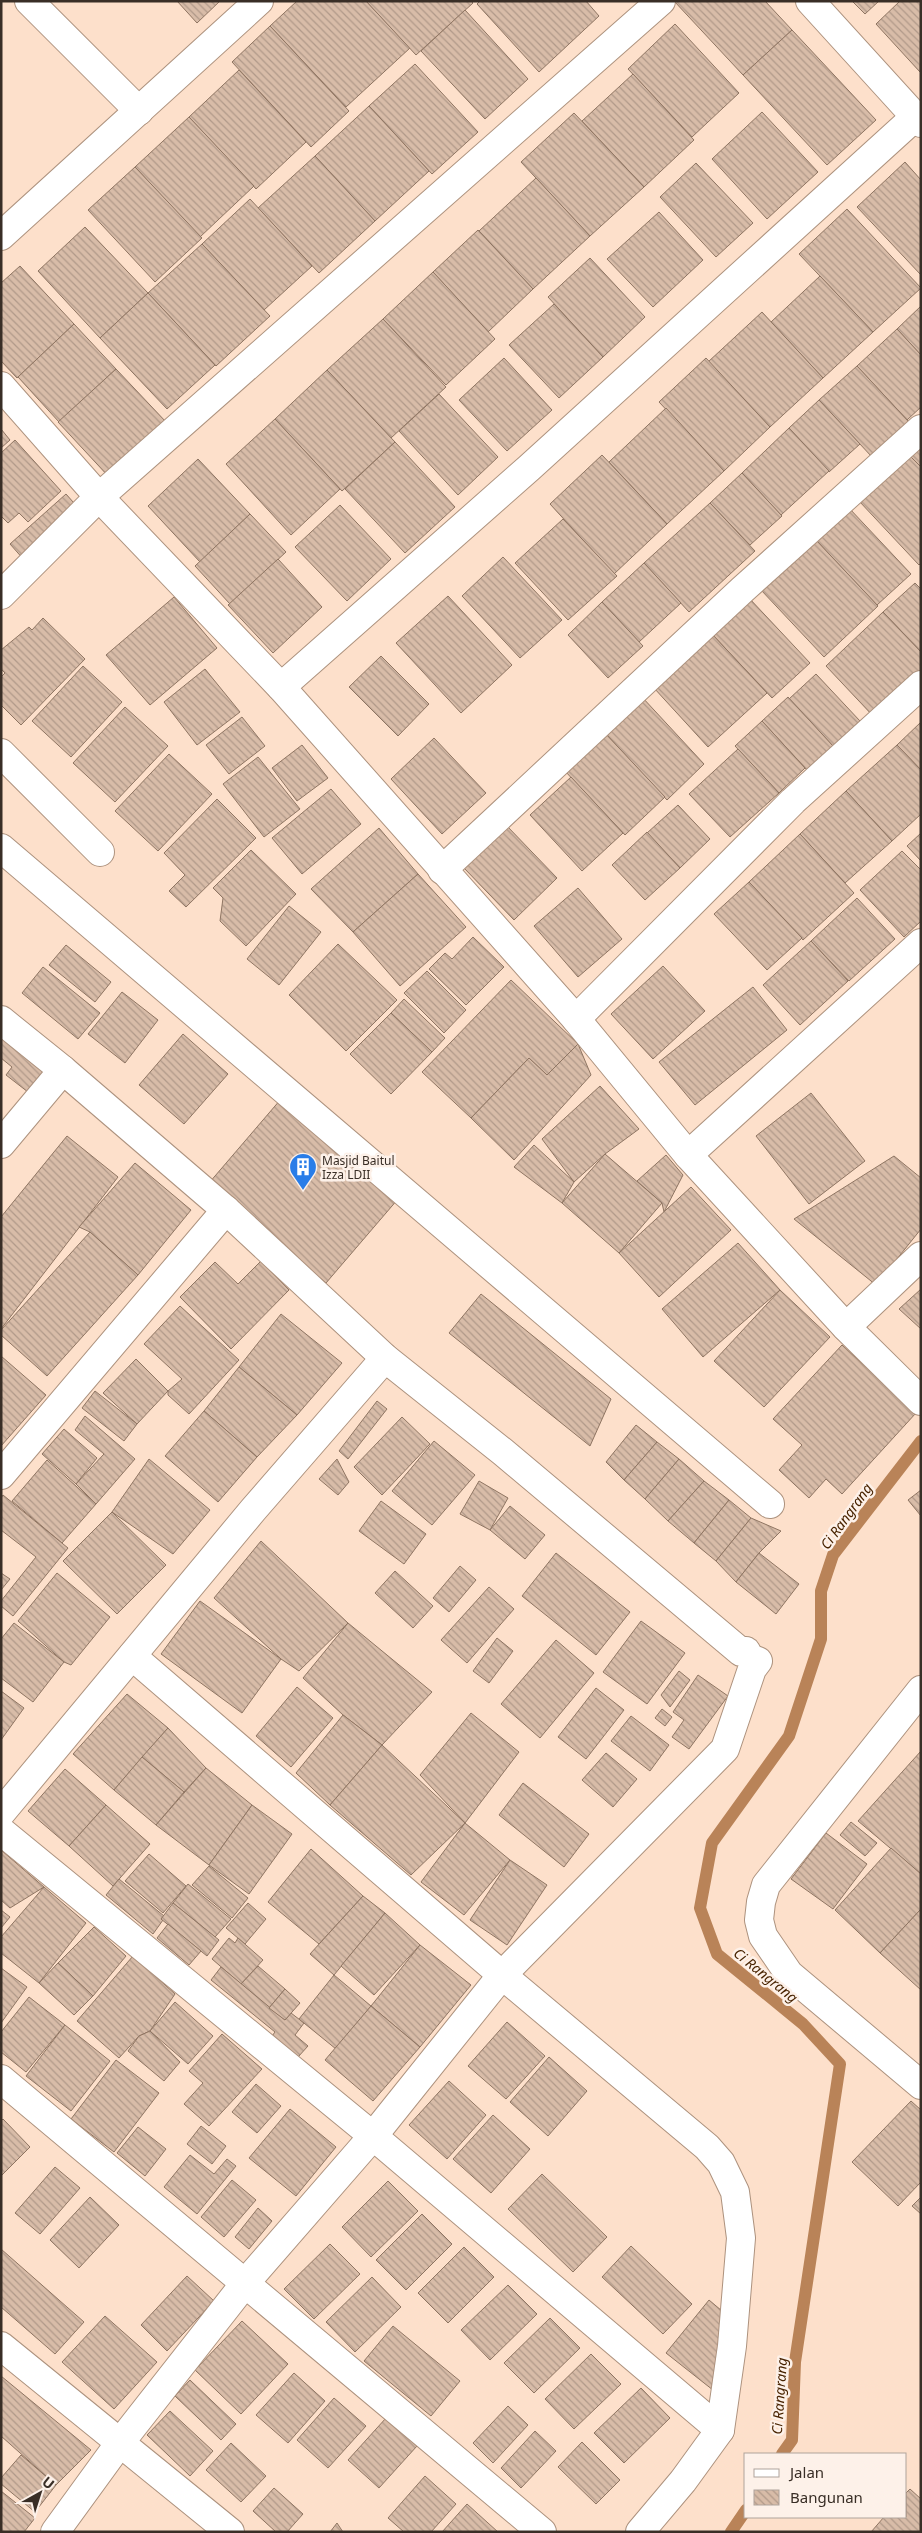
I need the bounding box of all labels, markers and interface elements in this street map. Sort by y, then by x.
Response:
building icon: Masjid Baitul Izza LDII [288,1152,318,1191]
place label: Masjid Baitul Izza LDII [322,1152,395,1183]
water label: Ci Rangrang [816,1479,876,1553]
water label: Ci Rangrang [730,1943,802,2007]
water label: Ci Rangrang [767,2357,791,2435]
legend [744,2453,907,2518]
text: Jalan [788,2462,824,2482]
north arrow [15,2468,65,2518]
text: U [38,2472,59,2493]
text: Bangunan [790,2487,863,2507]

